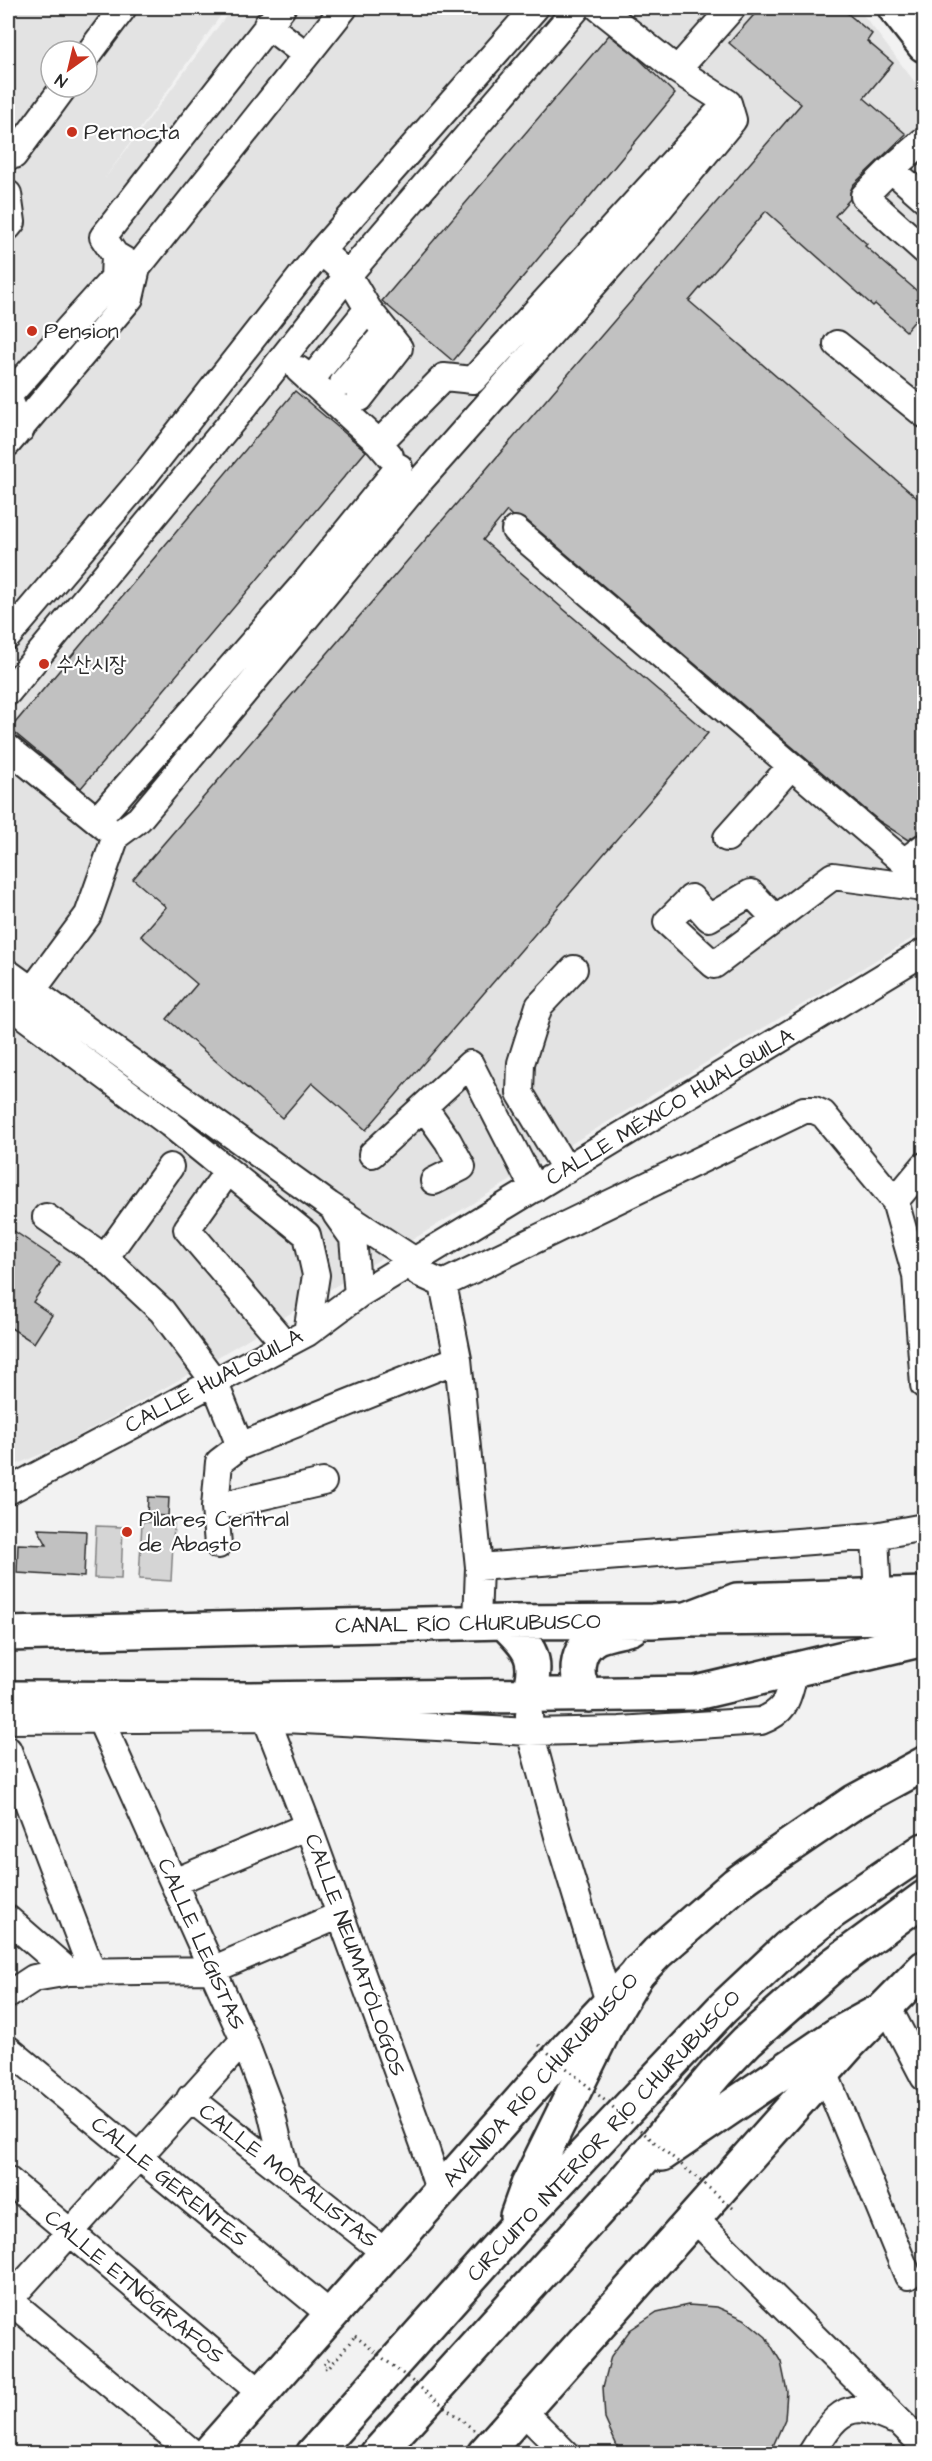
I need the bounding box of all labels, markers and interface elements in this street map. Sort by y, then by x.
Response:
north arrow [39,39,99,99]
text: N [51,69,71,93]
place label: Pernocta [84,117,179,148]
marker: Pernocta [65,125,79,139]
place label: Pension [44,316,119,347]
marker: Pension [25,324,39,338]
place label: 수산시장 [56,649,127,680]
marker: 수산시장 [37,657,51,671]
street label: CALLE MÉXICO HUALQUILA [540,1020,800,1194]
street label: CALLE HUALQUILA [119,1321,309,1441]
place label: Pilares Central de Abasto [139,1504,289,1560]
marker: Pilares Central de Abasto [120,1525,134,1539]
street label: CANAL RÍO CHURUBUSCO [335,1606,601,1642]
street label: CALLE NEUMATÓLOGOS [297,1829,413,2081]
street label: CALLE LEGISTAS [149,1853,253,2035]
street label: AVENIDA RÍO CHURUBUSCO [436,1966,646,2194]
street label: CIRCUITO INTERIOR RÍO CHURUBUSCO [460,1983,748,2289]
street label: CALLE MORALISTAS [192,2096,384,2256]
street label: CALLE GERENTES [84,2109,254,2255]
street label: CALLE ETNÓGRAFOS [37,2202,231,2372]

